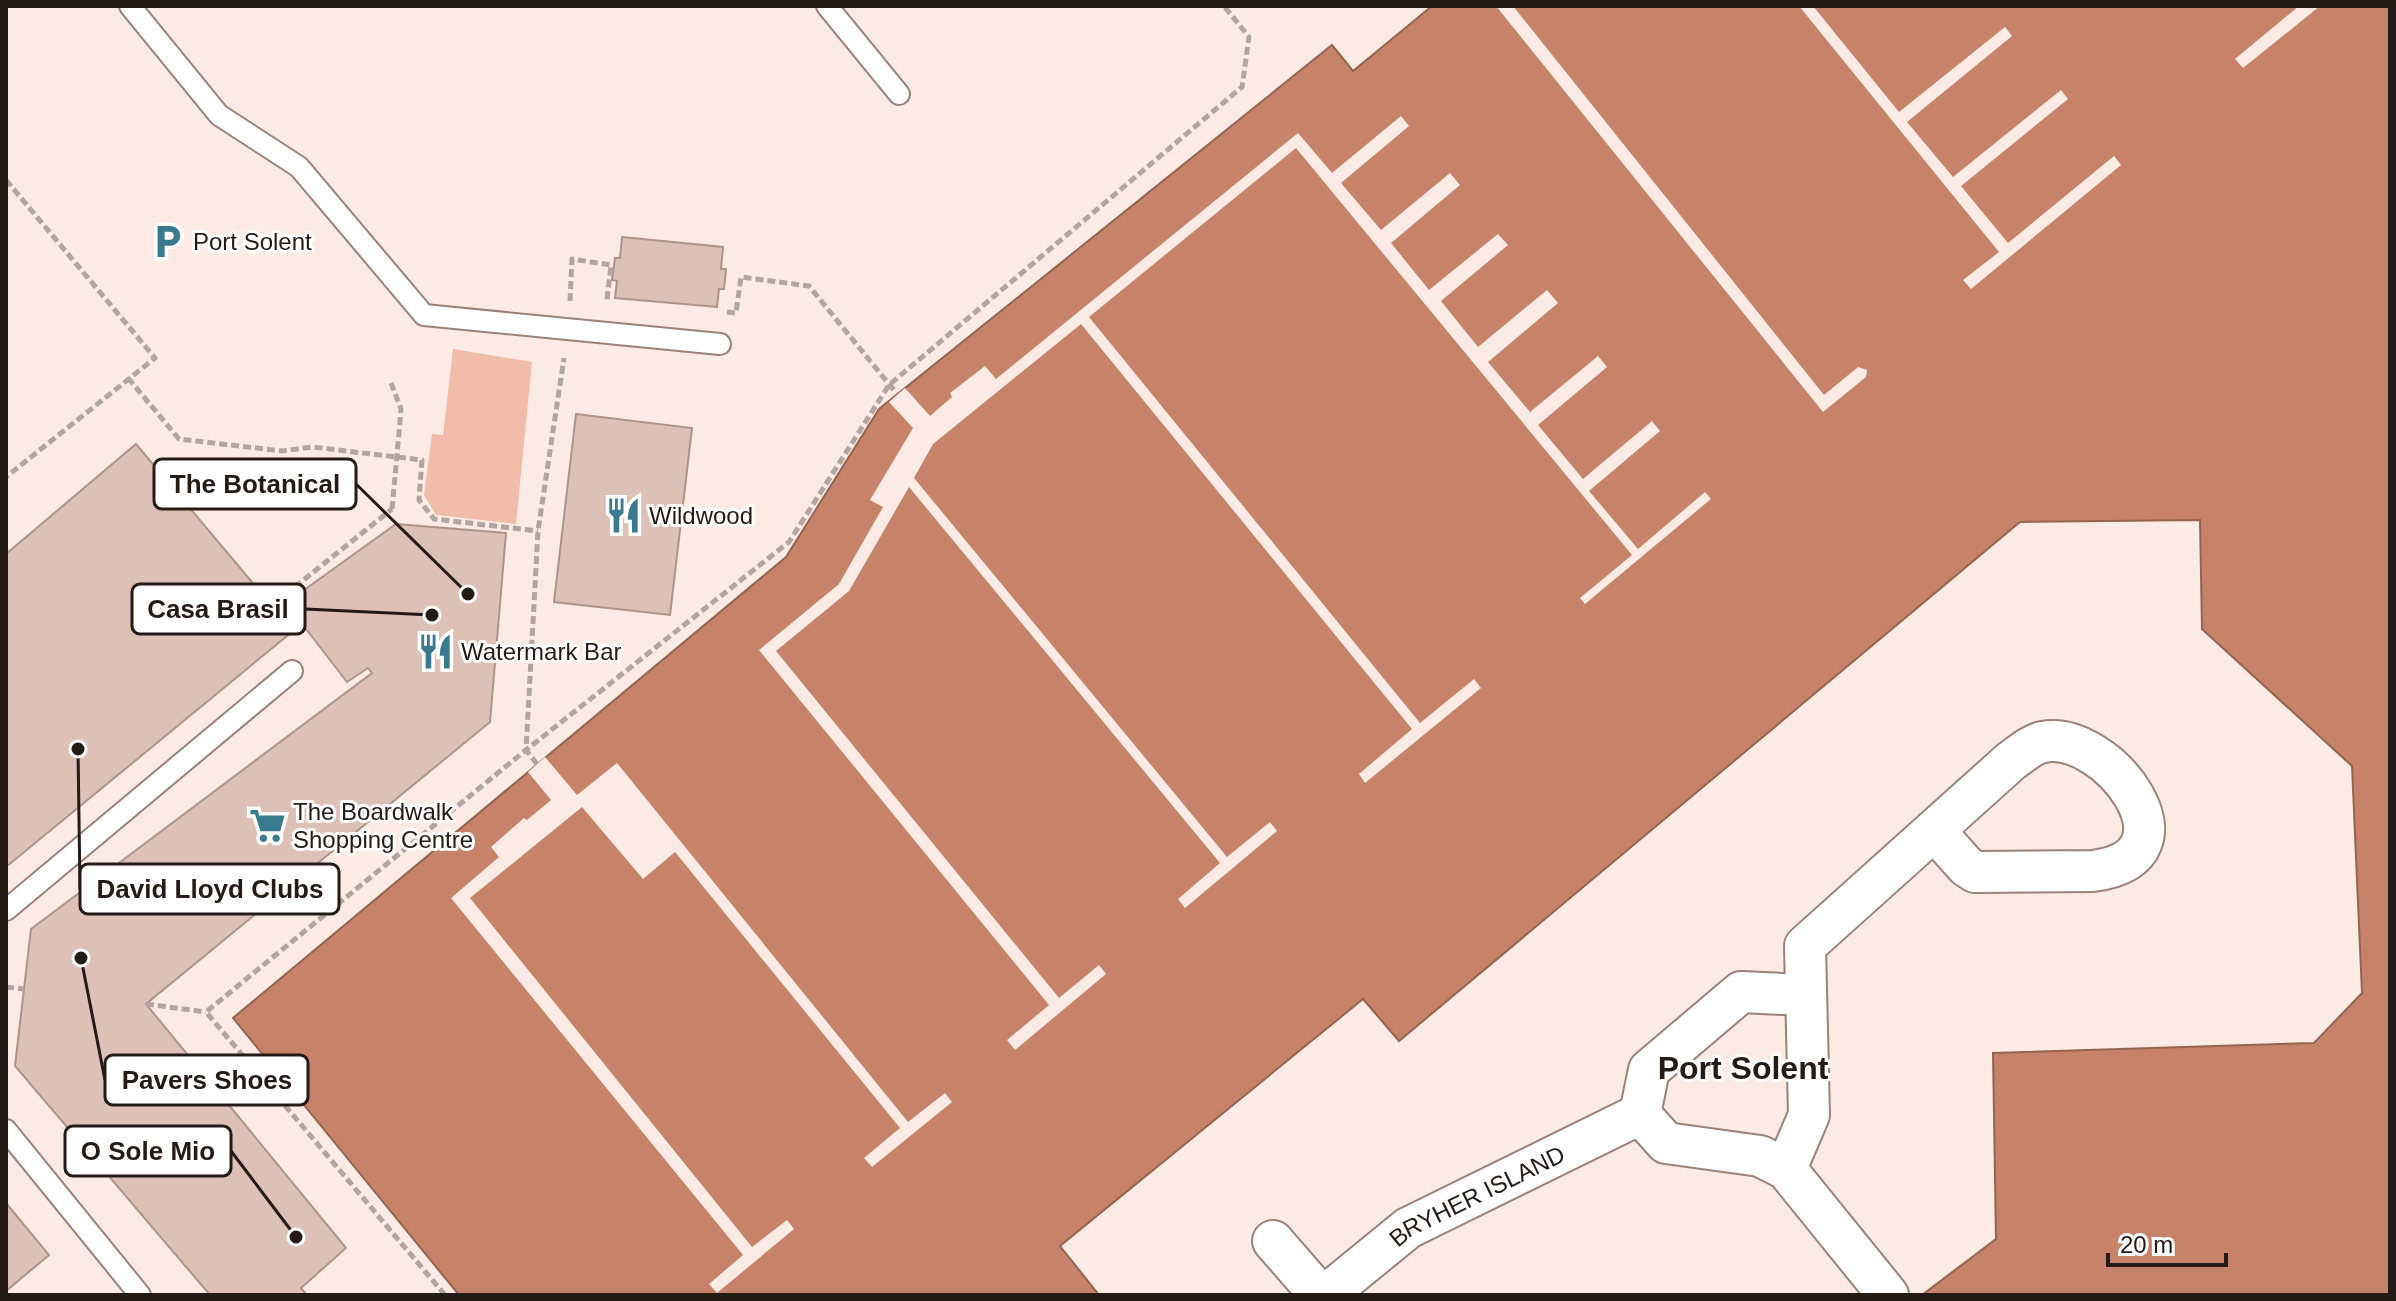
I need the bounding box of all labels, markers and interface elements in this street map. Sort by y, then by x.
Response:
parking icon: Port Solent [148,222,186,260]
place label: Port Solent [193,228,312,255]
callout: The Botanical [154,459,356,509]
text: The Botanical [170,469,340,499]
restaurant icon: Wildwood [604,496,642,534]
place label: Wildwood [649,502,753,529]
callout: Casa Brasil [132,584,305,634]
text: Casa Brasil [147,594,289,624]
restaurant icon: Watermark Bar [416,632,454,670]
place label: Watermark Bar [461,638,621,665]
place label: The Boardwalk Shopping Centre [293,798,473,853]
supermarket icon: The Boardwalk Shopping Centre [248,806,286,844]
callout: David Lloyd Clubs [80,864,339,914]
text: David Lloyd Clubs [97,874,323,904]
district label: Port Solent [1658,1050,1829,1086]
callout: Pavers Shoes [105,1055,308,1105]
text: Pavers Shoes [122,1065,292,1095]
callout: O Sole Mio [65,1126,231,1176]
text: O Sole Mio [81,1136,215,1166]
street label: BRYHER ISLAND [1384,1140,1569,1251]
scale bar [2108,1217,2226,1267]
text: 20 m [2120,1231,2173,1258]

